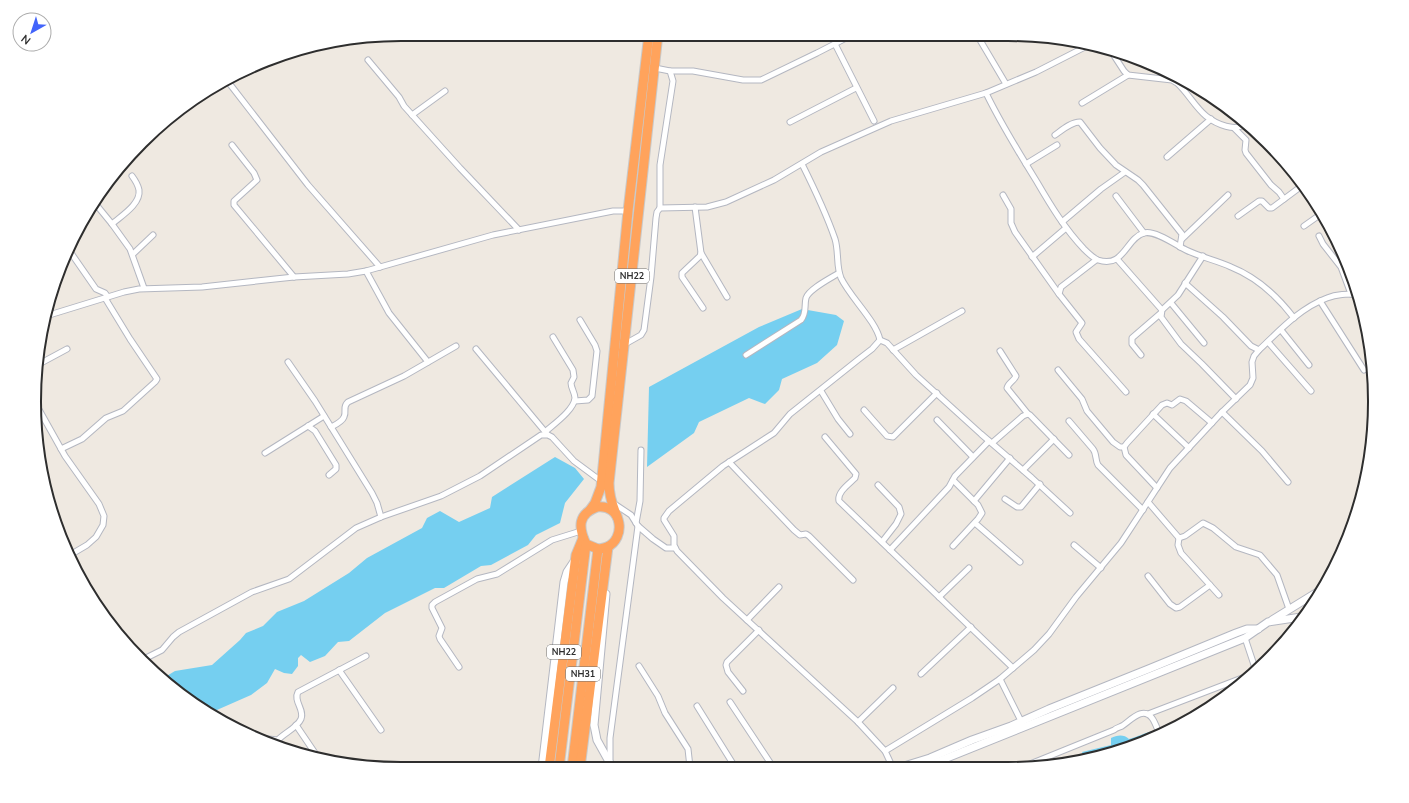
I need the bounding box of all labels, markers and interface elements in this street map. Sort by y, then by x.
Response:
north arrow [12,12,52,52]
text: N [18,31,34,48]
road number: NH22 [615,269,649,283]
road number: NH22 [547,645,581,659]
road number: NH31 [566,667,600,681]

